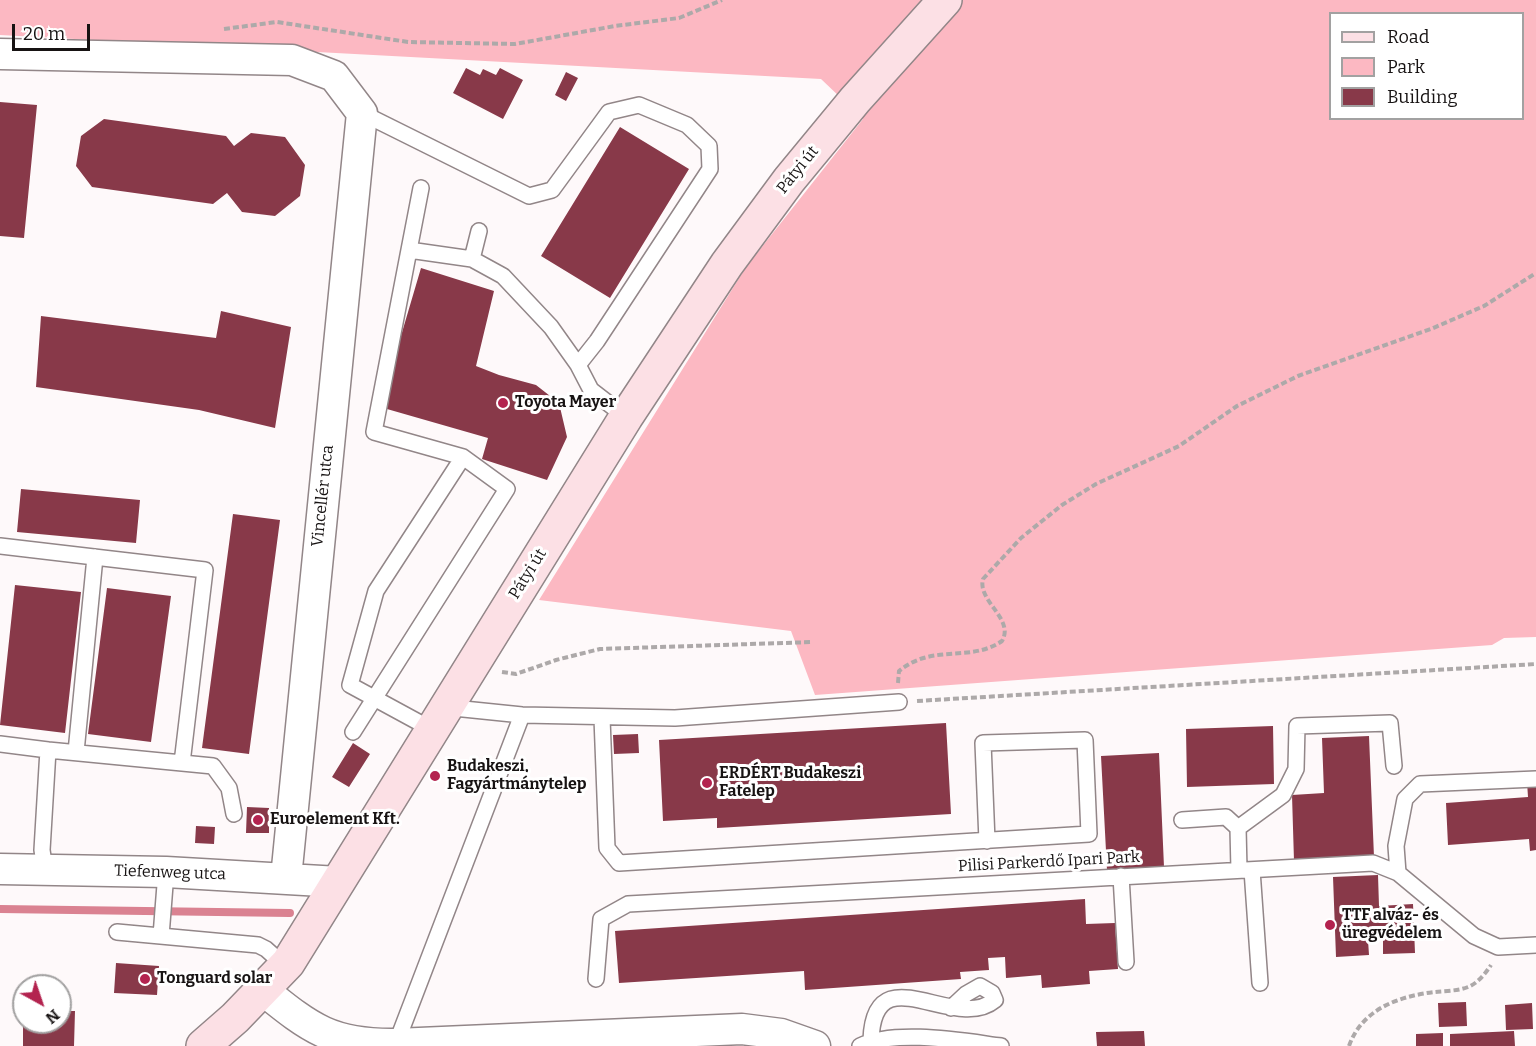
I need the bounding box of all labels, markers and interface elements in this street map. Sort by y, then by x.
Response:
scale bar [15,12,93,50]
legend [1329,12,1524,120]
text: 20 m [23,23,65,45]
text: Road [1387,26,1429,48]
text: Park [1387,56,1425,78]
text: Building [1387,86,1458,108]
street label: Pátyi út [773,142,823,198]
place label: Toyota Mayer [515,393,616,413]
marker: Toyota Mayer [496,396,510,410]
street label: Vincellér utca [308,444,338,548]
street label: Pátyi út [505,545,551,603]
place label: Budakeszi, Fagyártmánytelep [447,757,587,795]
place label: ERDÉRT Budakeszi Fatelep [719,764,861,802]
marker: Budakeszi, Fagyártmánytelep [428,769,442,783]
marker: ERDÉRT Budakeszi Fatelep [700,776,714,790]
place label: Euroelement Kft. [270,810,400,830]
marker: Euroelement Kft. [251,813,265,827]
street label: Pilisi Parkerdő Ipari Park [958,848,1140,876]
street label: Tiefenweg utca [114,861,226,885]
place label: TTF alváz- és üregvédelem [1342,906,1442,944]
marker: TTF alváz- és üregvédelem [1323,918,1337,932]
place label: Tonguard solar [157,969,272,989]
marker: Tonguard solar [138,972,152,986]
north arrow [12,974,72,1034]
text: N [42,1005,63,1028]

